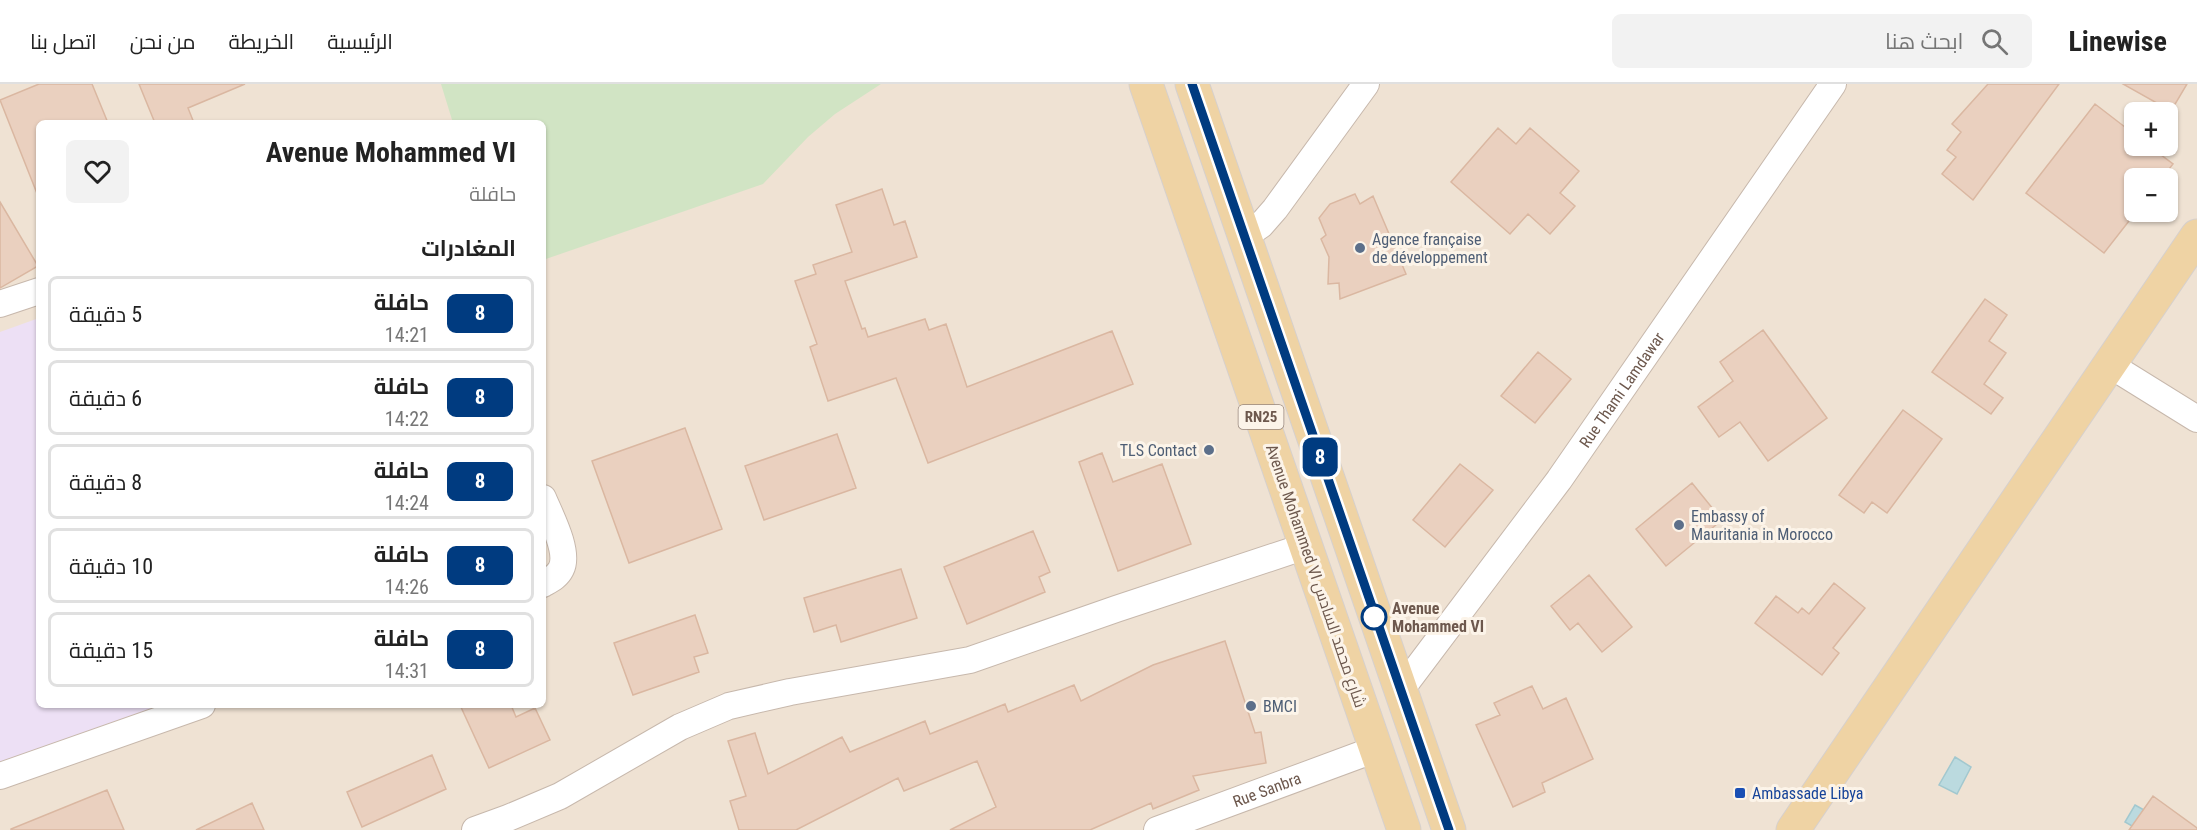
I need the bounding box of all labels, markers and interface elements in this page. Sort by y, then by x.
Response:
search box [1612,14,2032,68]
icon: search [1978,25,2011,58]
text: Linewise [2068,25,2167,58]
text: ابحث هنا [1885,29,1963,54]
text: اتصل بنا [30,30,97,54]
text: من نحن [130,30,196,54]
text: الخريطة [229,30,294,54]
text: الرئيسية [327,30,393,54]
map controls [2124,102,2178,222]
button: + [2124,102,2178,156]
text: Avenue Mohammed VI [266,136,516,169]
button: heart [66,140,129,203]
button: − [2124,168,2178,222]
text: حافلة [469,182,516,206]
place label: Agence française de développement [1372,230,1488,267]
text: المغادرات [421,236,516,261]
marker: Agence française de développement [1353,241,1367,255]
text: حافلة [374,290,429,315]
text: 8 [475,301,485,325]
text: 5 دقيقة [69,302,142,327]
text: 14:21 [385,323,429,347]
street label: Rue Thami Lamdawar [1575,328,1668,451]
text: حافلة [374,374,429,399]
text: 8 [475,385,485,409]
text: 6 دقيقة [69,386,142,411]
road number: RN25 [1238,405,1284,429]
text: 14:22 [385,407,429,431]
line badge: 8 [1300,438,1340,476]
place label: TLS Contact [1120,441,1197,460]
street label: Avenue Mohammed VI شارع محمد السادس [1260,442,1370,711]
marker: TLS Contact [1202,443,1216,457]
text: 8 [1315,445,1325,469]
text: حافلة [374,458,429,483]
text: 8 [475,469,485,493]
text: 8 دقيقة [69,470,142,495]
text: 14:24 [385,491,429,515]
place label: Embassy of Mauritania in Morocco [1691,507,1833,544]
marker: Embassy of Mauritania in Morocco [1672,518,1686,532]
text: حافلة [374,542,429,567]
text: 8 [475,553,485,577]
text: 10 دقيقة [69,554,153,579]
text: 14:26 [385,575,429,599]
place label: Avenue Mohammed VI [1392,599,1484,636]
marker: Avenue Mohammed VI [1361,604,1387,630]
text: حافلة [374,626,429,651]
text: 8 [475,637,485,661]
text: 15 دقيقة [69,638,153,663]
text: 14:31 [385,659,429,683]
place label: BMCI [1263,697,1297,716]
marker: BMCI [1244,699,1258,713]
street label: Rue Sanbra [1230,768,1303,811]
place label: Ambassade Libya [1752,784,1864,803]
marker: Ambassade Libya [1733,786,1747,800]

